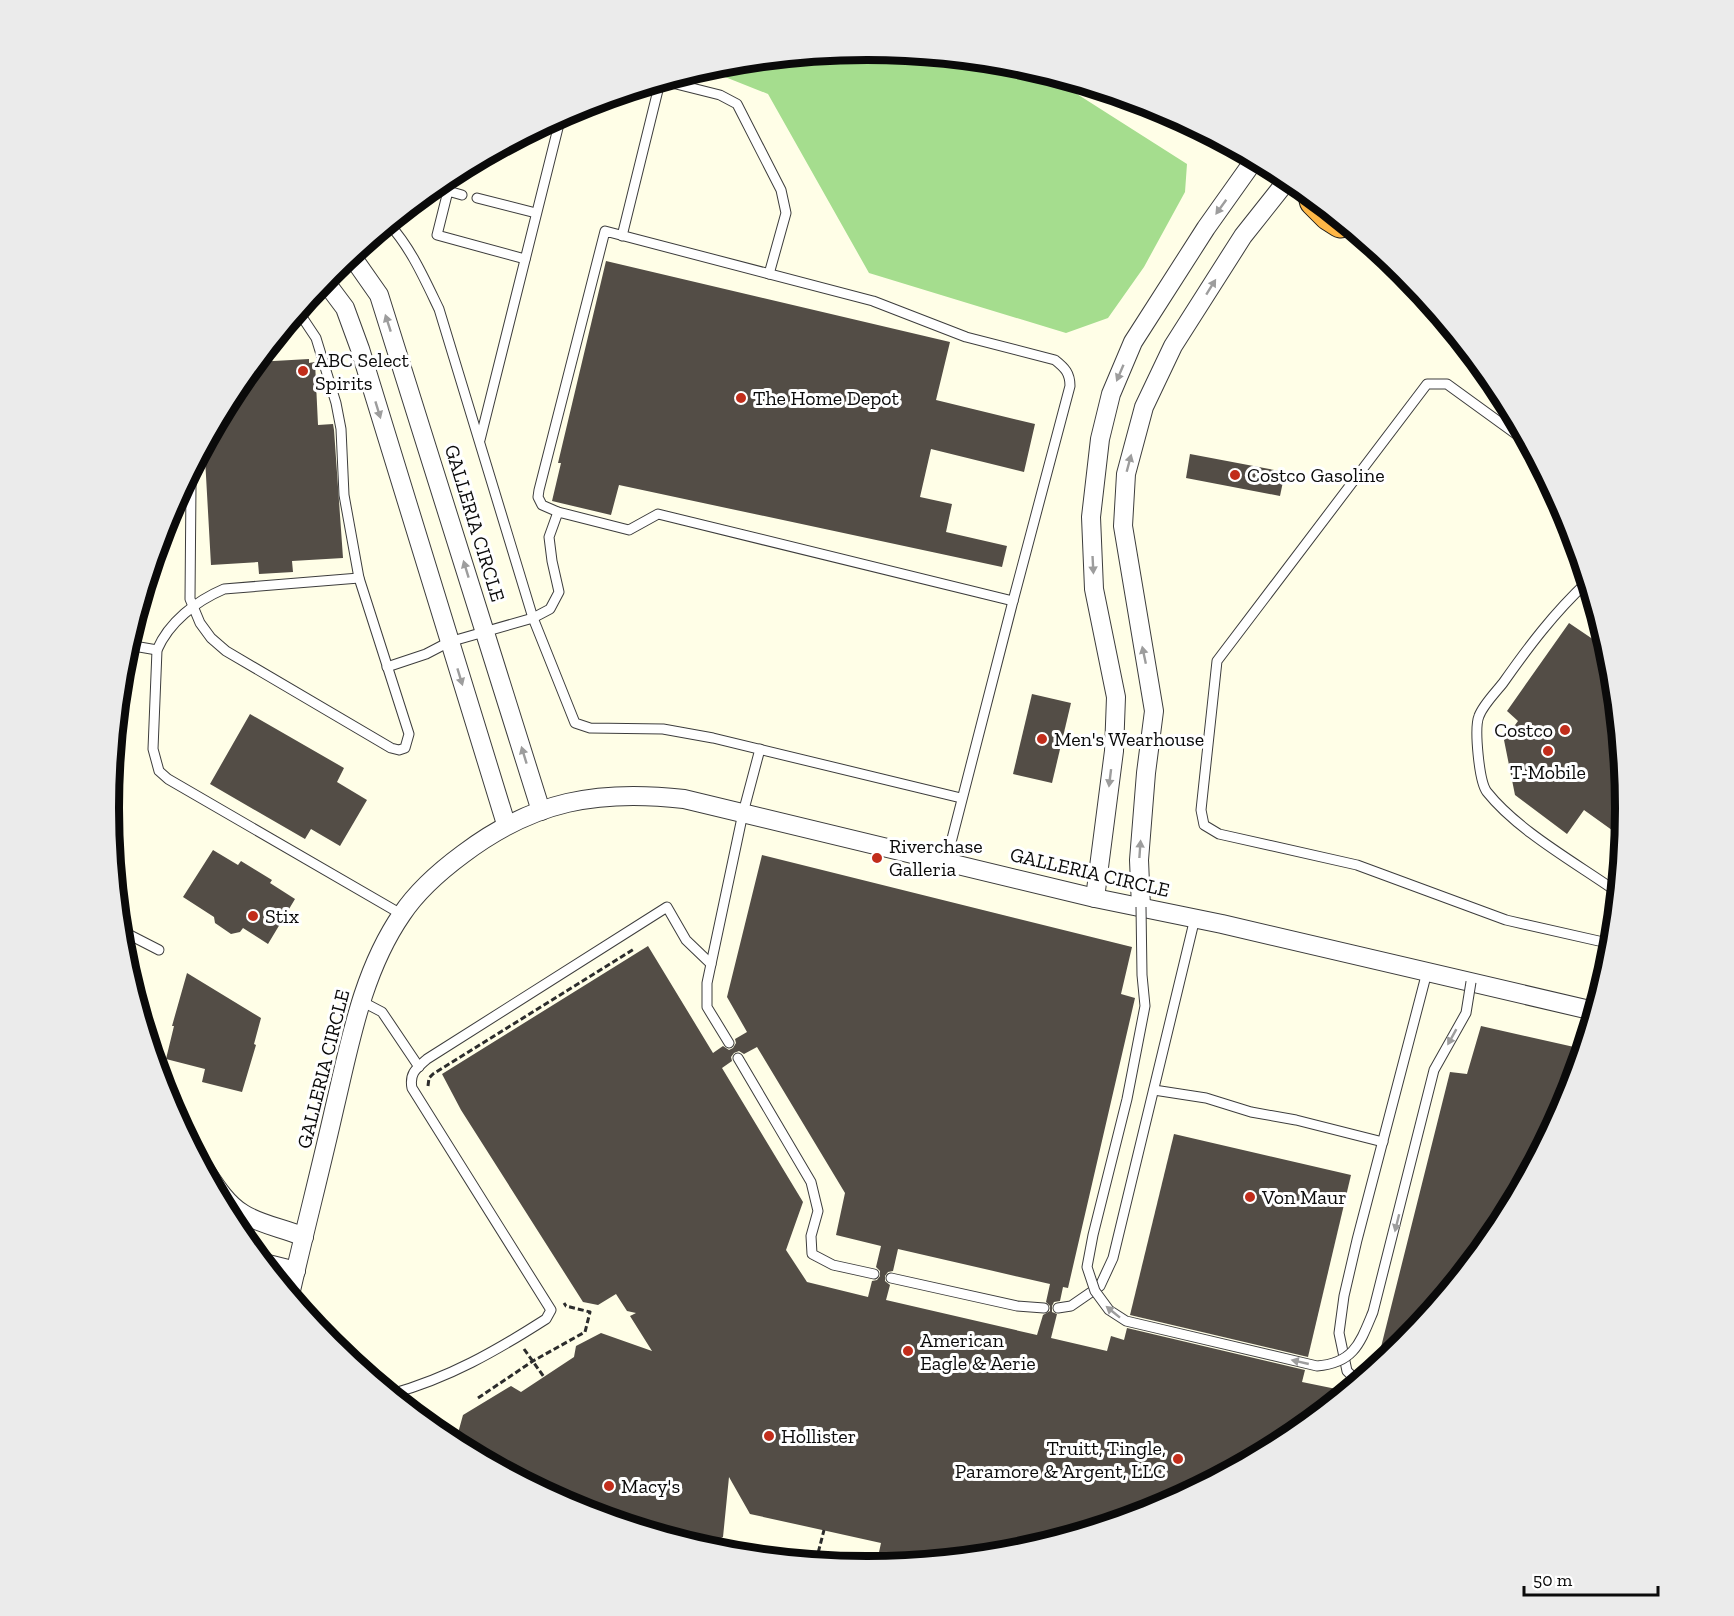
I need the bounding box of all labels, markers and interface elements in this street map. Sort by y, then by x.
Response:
one-way arrow [1215,199,1227,215]
one-way arrow [1205,280,1217,296]
one-way arrow [383,314,393,332]
place label: ABC Select Spirits [315,348,410,395]
marker: ABC Select Spirits [296,364,310,378]
one-way arrow [1115,365,1125,383]
place label: The Home Depot [753,386,899,410]
marker: The Home Depot [734,391,748,405]
one-way arrow [374,401,383,419]
street label: GALLERIA CIRCLE [440,442,510,604]
one-way arrow [1124,453,1134,472]
place label: Costco Gasoline [1247,463,1385,487]
marker: Costco Gasoline [1228,468,1242,482]
one-way arrow [1089,555,1098,574]
one-way arrow [461,560,470,578]
one-way arrow [1138,646,1148,665]
one-way arrow [456,668,465,686]
place label: Costco [1494,718,1553,742]
marker: Costco [1558,723,1572,737]
place label: Men's Wearhouse [1054,727,1204,751]
marker: Men's Wearhouse [1035,732,1049,746]
marker: T-Mobile [1541,744,1555,758]
one-way arrow [519,746,528,764]
place label: T-Mobile [1510,760,1586,784]
one-way arrow [1106,769,1115,788]
place label: Riverchase Galleria [889,834,983,881]
one-way arrow [1135,839,1145,858]
street label: GALLERIA CIRCLE [1008,842,1172,902]
marker: Riverchase Galleria [870,851,884,865]
place label: Stix [265,904,299,928]
marker: Stix [246,909,260,923]
street label: GALLERIA CIRCLE [292,987,354,1151]
one-way arrow [1447,1029,1457,1046]
place label: Von Maur [1261,1185,1347,1209]
marker: Von Maur [1243,1190,1257,1204]
one-way arrow [1391,1213,1401,1232]
one-way arrow [1105,1305,1121,1318]
place label: American Eagle & Aerie [920,1328,1036,1375]
marker: American Eagle & Aerie [901,1344,915,1358]
one-way arrow [1291,1357,1309,1367]
place label: Hollister [781,1424,856,1448]
marker: Hollister [762,1429,776,1443]
place label: Truitt, Tingle, Paramore & Argent, LLC [955,1436,1166,1483]
marker: Truitt, Tingle, Paramore & Argent, LLC [1171,1452,1185,1466]
place label: Macy's [621,1474,680,1498]
marker: Macy's [602,1479,616,1493]
scale bar [1524,1559,1658,1597]
text: 50 m [1533,1569,1573,1591]

